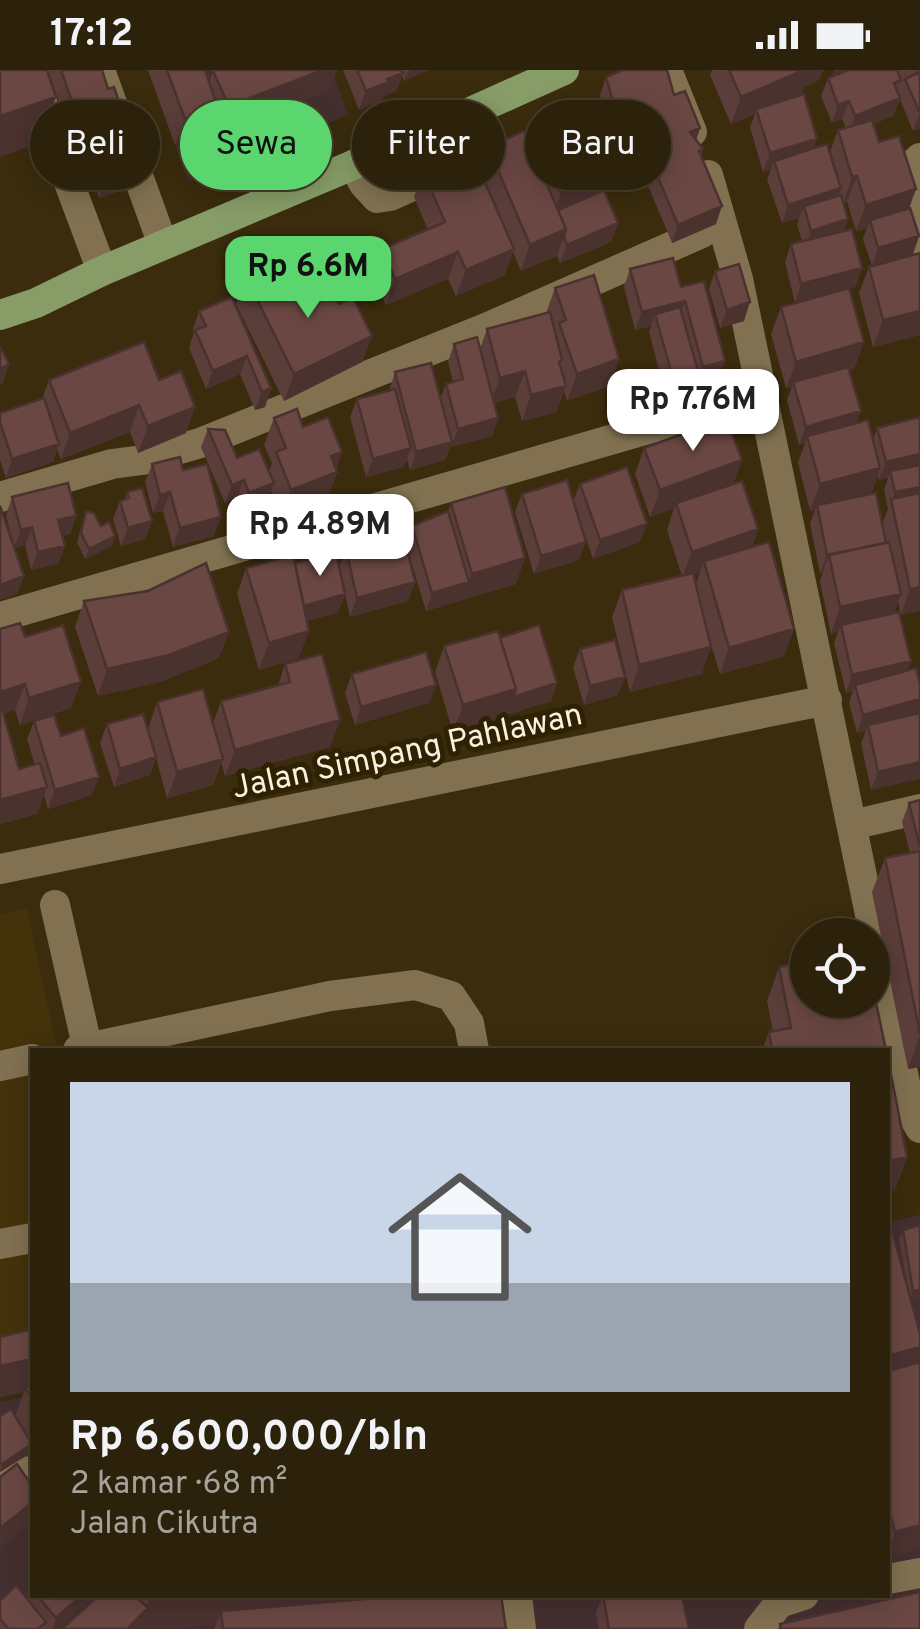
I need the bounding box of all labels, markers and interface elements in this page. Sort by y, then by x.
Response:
text: 17:12 [50,11,133,60]
chip: Beli [30,100,160,190]
chip: Sewa [180,100,332,190]
chip: Filter [352,100,505,190]
chip: Baru [525,100,671,190]
pin: Rp 6.6M [216,236,400,321]
text: Rp 6.6M [247,248,369,288]
pin: Rp 7.76M [590,369,796,454]
text: Rp 7.76M [629,381,757,421]
pin: Rp 4.89M [217,494,423,579]
text: Rp 4.89M [249,506,391,546]
street label: Jalan Simpang Pahlawan [229,696,586,810]
map controls [790,918,890,1018]
button: locate [790,918,890,1018]
icon: home [370,1147,550,1327]
text: Rp 6,600,000/bln [70,1412,428,1465]
text: 2 kamar · 68 m² [70,1465,287,1505]
text: Jalan Cikutra [70,1505,258,1545]

